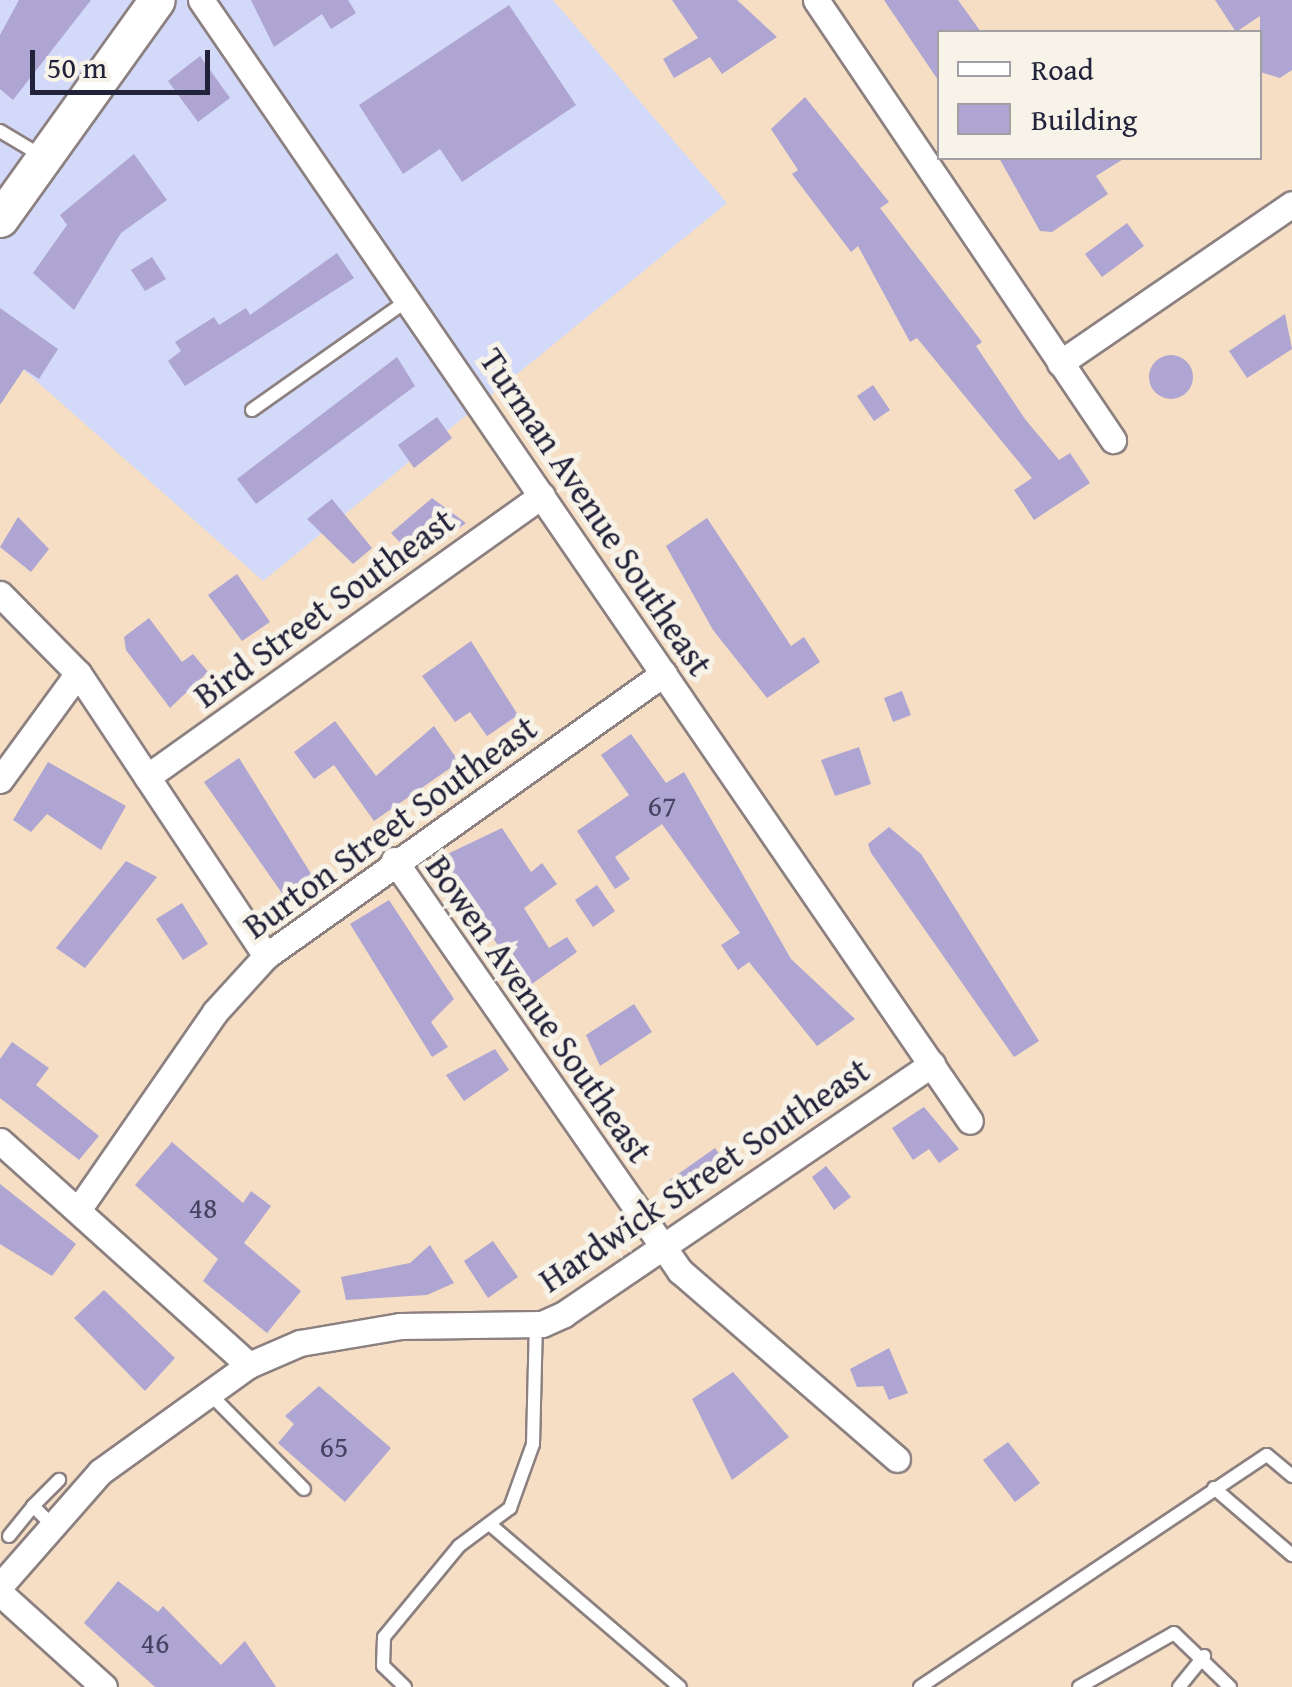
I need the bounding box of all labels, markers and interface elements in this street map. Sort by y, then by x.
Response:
scale bar [35,30,215,92]
legend [937,30,1262,160]
text: 50 m [47,45,107,89]
text: Road [1031,47,1094,91]
text: Building [1031,97,1137,141]
street label: Turman Avenue Southeast [471,340,721,684]
street label: Bird Street Southeast [186,499,462,717]
street label: Burton Street Southeast [235,707,545,947]
house number: 67 [648,787,676,823]
street label: Bowen Avenue Southeast [417,847,661,1171]
street label: Hardwick Street Southeast [531,1049,877,1301]
house number: 48 [189,1189,217,1225]
house number: 65 [320,1428,348,1464]
house number: 46 [141,1624,169,1660]

